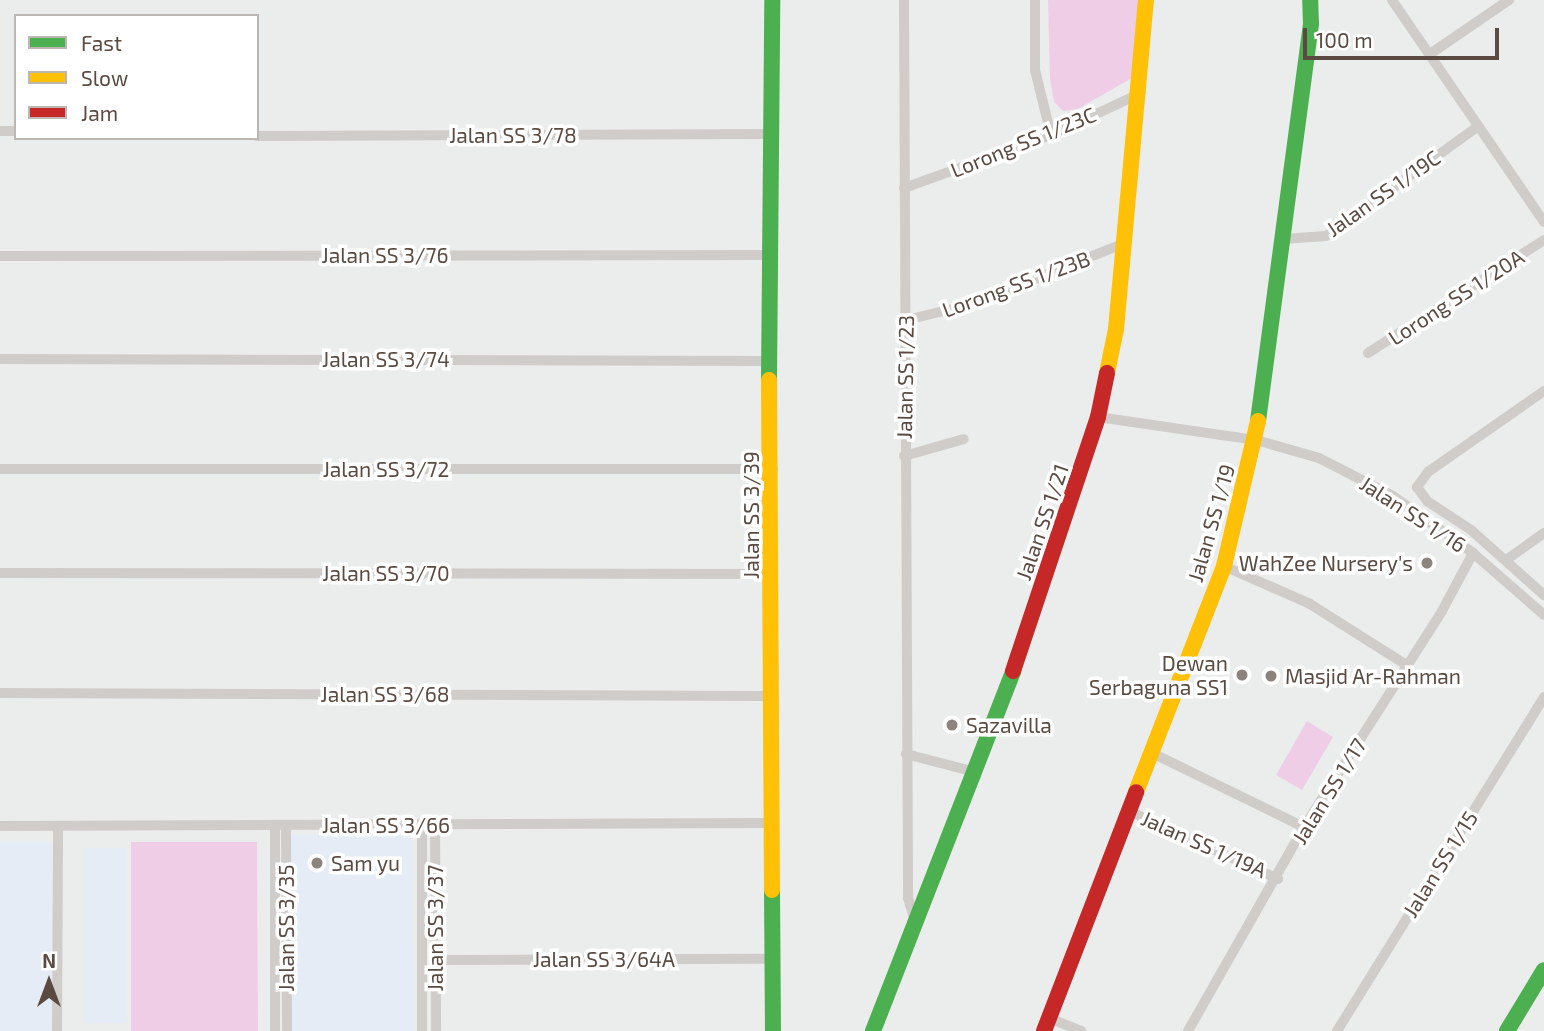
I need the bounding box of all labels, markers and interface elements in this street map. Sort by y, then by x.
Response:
legend [14,14,259,140]
scale bar [1306,14,1502,58]
text: 100 m [1316,27,1373,52]
text: Fast [81,30,122,55]
text: Slow [81,65,128,90]
text: Jam [81,100,118,125]
street label: Lorong SS 1/23C [947,101,1099,183]
street label: Jalan SS 3/78 [449,122,577,148]
street label: Jalan SS 1/19C [1321,145,1445,241]
street label: Jalan SS 3/76 [322,242,448,268]
street label: Lorong SS 1/20A [1384,244,1528,350]
street label: Lorong SS 1/23B [939,246,1093,322]
street label: Jalan SS 1/23 [891,315,919,439]
street label: Jalan SS 3/74 [322,346,450,372]
street label: Jalan SS 3/39 [738,451,764,579]
street label: Jalan SS 3/72 [323,456,449,482]
street label: Jalan SS 1/21 [1010,461,1074,583]
street label: Jalan SS 1/19 [1182,461,1240,585]
street label: Jalan SS 1/16 [1355,470,1471,558]
place label: WahZee Nursery's [1239,550,1413,576]
marker: WahZee Nursery's [1419,555,1435,571]
street label: Jalan SS 3/70 [322,560,450,586]
place label: Dewan Serbaguna SS1 [1089,650,1228,700]
place label: Masjid Ar-Rahman [1285,663,1462,689]
marker: Dewan Serbaguna SS1 [1234,667,1250,683]
marker: Masjid Ar-Rahman [1263,668,1279,684]
street label: Jalan SS 3/68 [321,681,449,707]
place label: Sazavilla [966,712,1052,738]
marker: Sazavilla [944,717,960,733]
street label: Jalan SS 1/17 [1287,733,1371,849]
street label: Jalan SS 1/19A [1138,805,1270,883]
street label: Jalan SS 1/15 [1397,806,1483,922]
street label: Jalan SS 3/66 [322,812,450,838]
place label: Sam yu [331,850,400,876]
marker: Sam yu [309,855,325,871]
street label: Jalan SS 3/35 [273,864,299,992]
street label: Jalan SS 3/37 [422,865,448,991]
street label: Jalan SS 3/64A [533,946,675,972]
north arrow [14,947,84,1017]
text: N [42,949,56,972]

